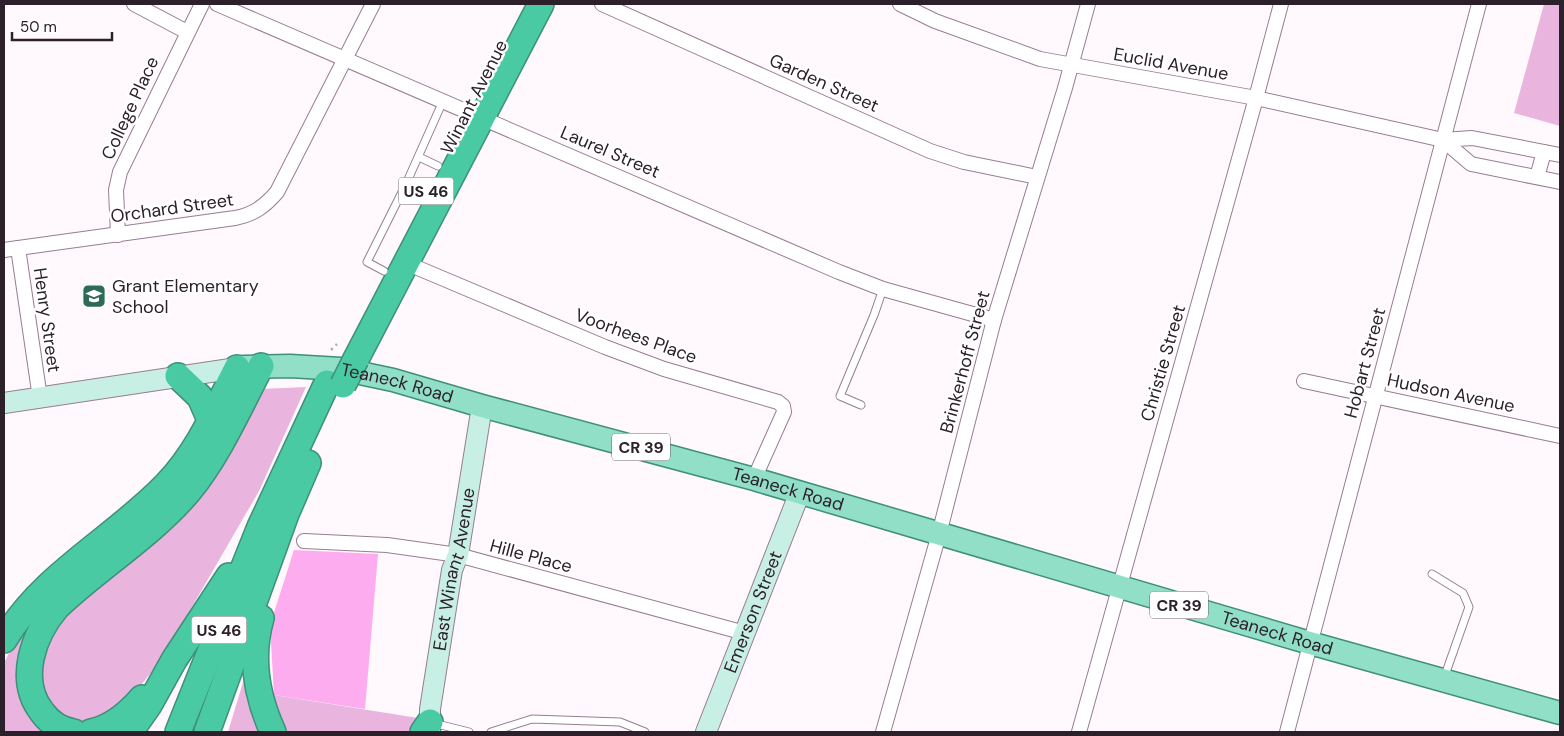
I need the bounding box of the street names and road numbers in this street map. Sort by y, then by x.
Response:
street label: Winant Avenue [435,36,513,158]
street label: Euclid Avenue [1112,42,1230,86]
street label: Garden Street [765,48,883,118]
street label: College Place [96,53,164,163]
street label: Laurel Street [557,120,663,184]
road number: US 46 [398,178,454,205]
street label: Orchard Street [109,187,235,229]
street label: Henry Street [28,266,66,374]
street label: Brinkerhoff Street [934,288,996,436]
street label: Christie Street [1135,302,1191,424]
street label: Voorhees Place [572,303,700,369]
street label: Hobart Street [1339,305,1391,421]
street label: Teaneck Road [339,357,456,409]
street label: Hudson Avenue [1385,368,1517,418]
road number: CR 39 [612,434,670,461]
street label: Teaneck Road [729,462,847,517]
street label: East Winant Avenue [427,486,481,653]
street label: Hille Place [487,533,575,579]
street label: Emerson Street [718,547,788,676]
road number: CR 39 [1150,592,1208,618]
street label: Teaneck Road [1218,605,1336,661]
road number: US 46 [192,616,246,644]

